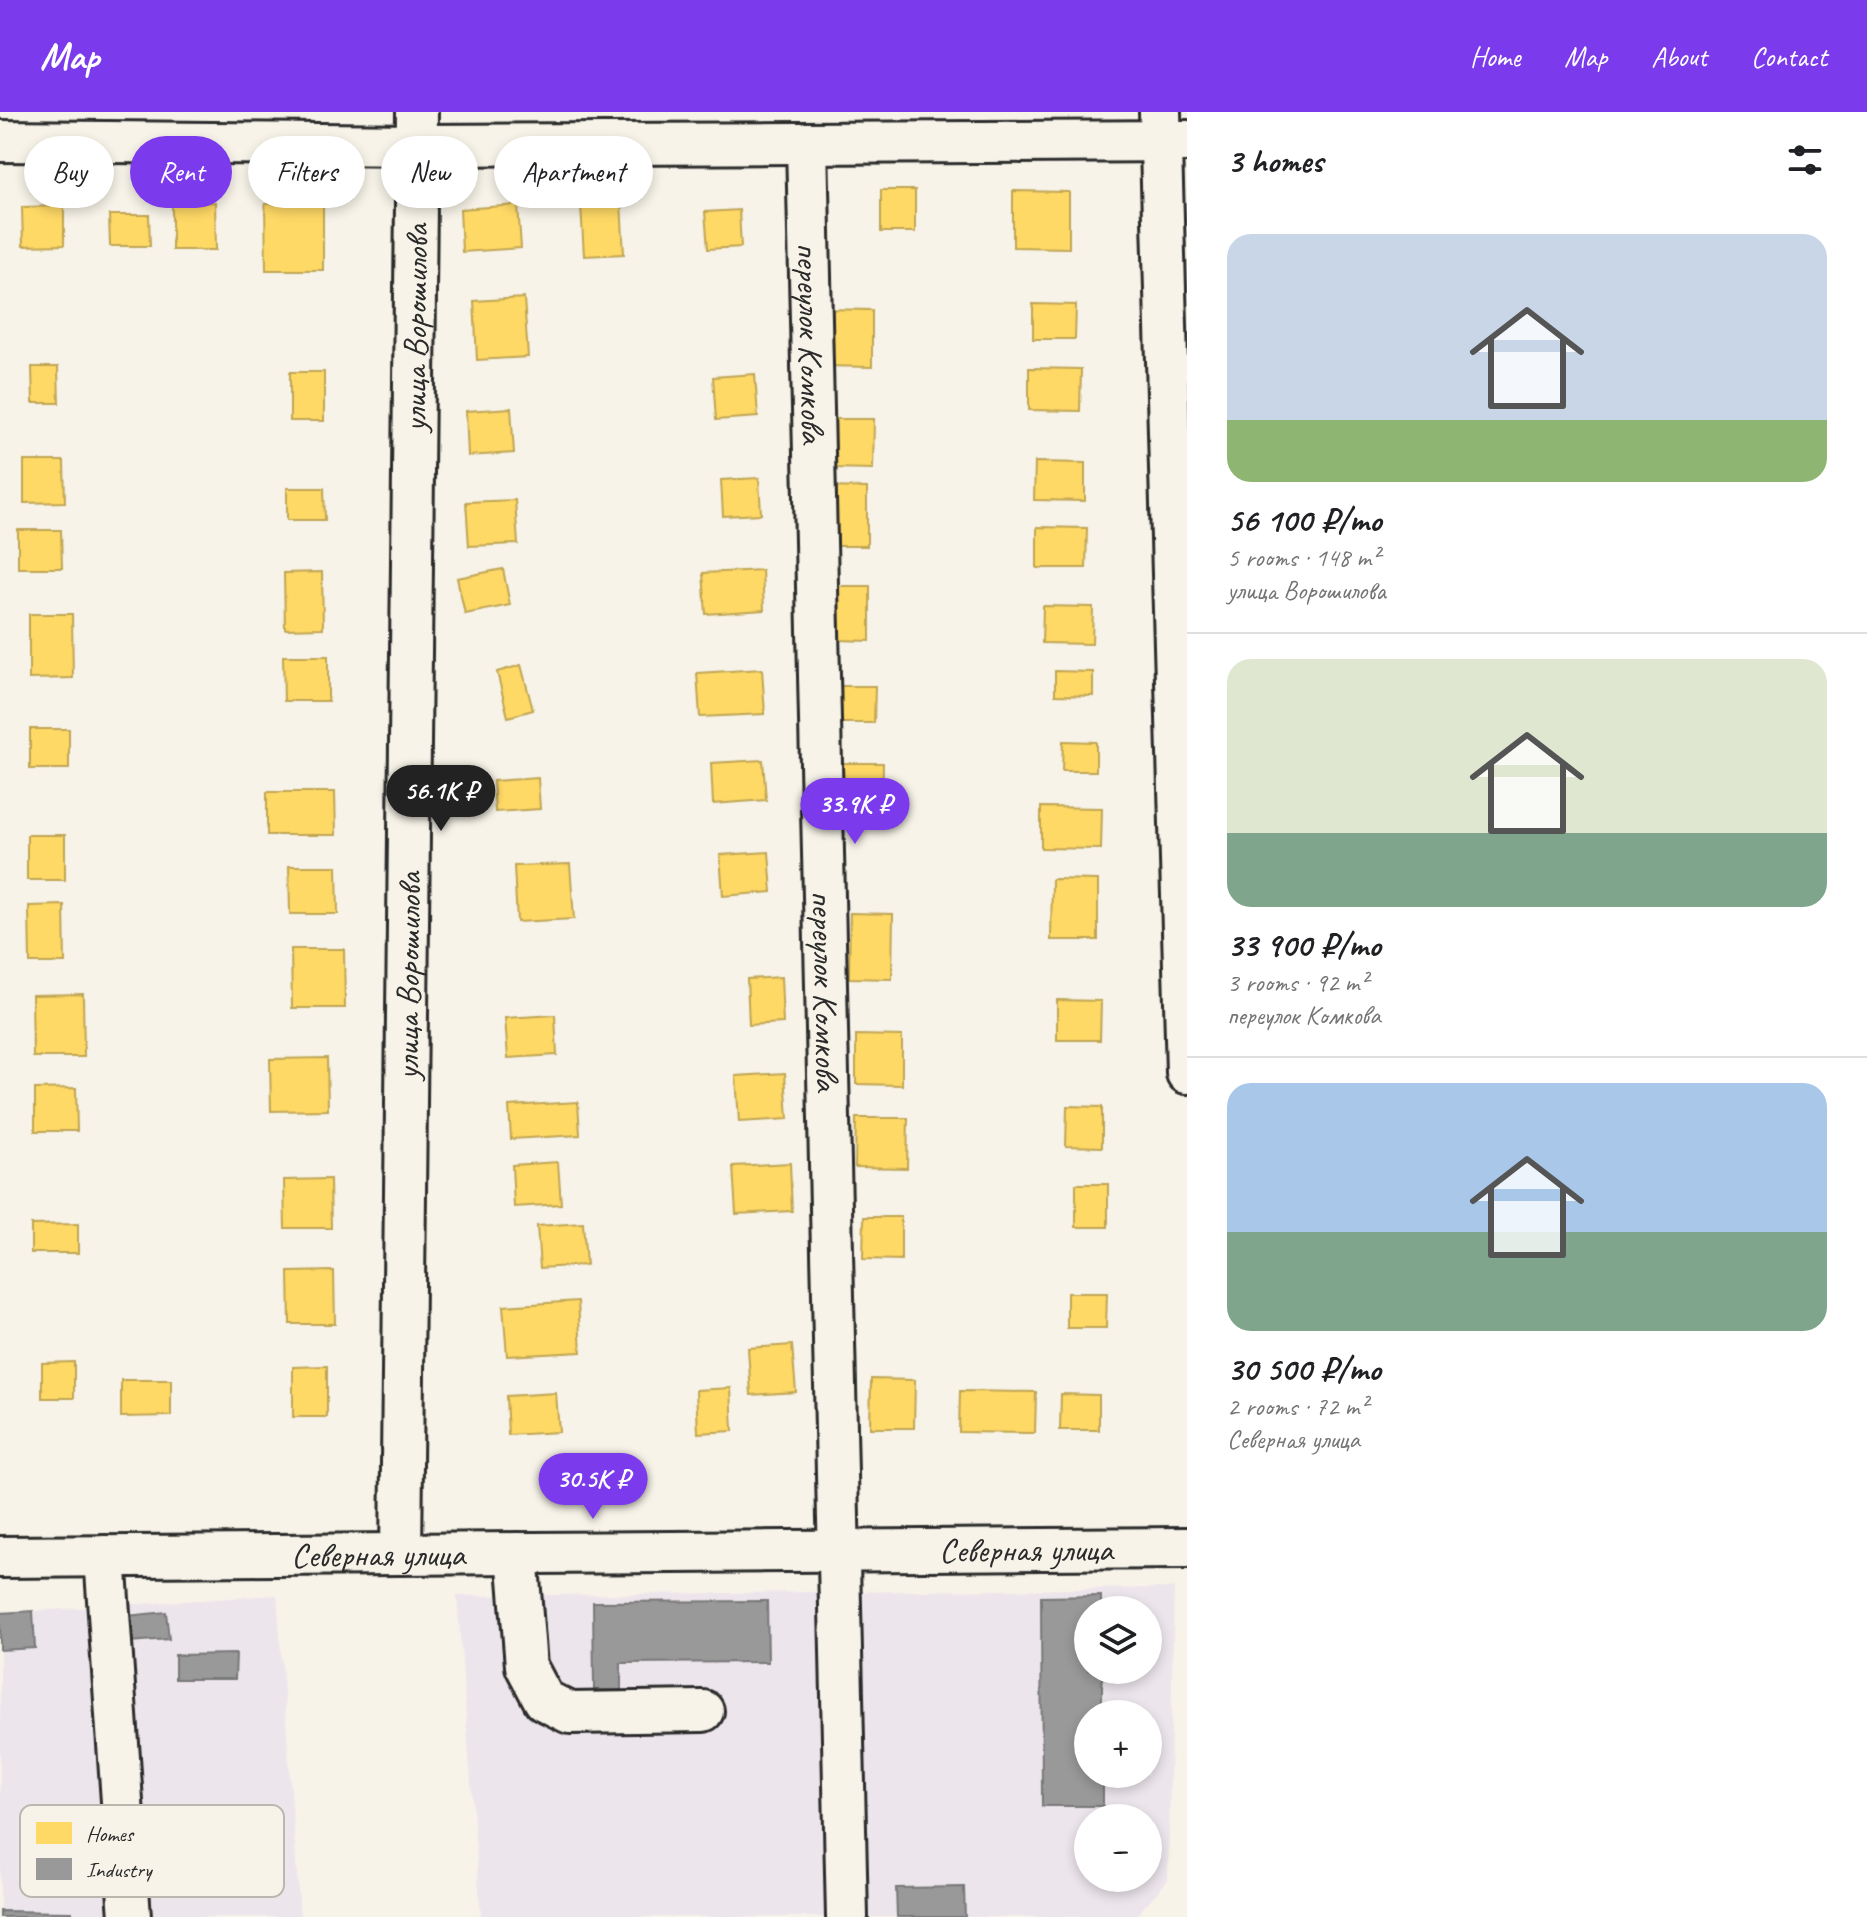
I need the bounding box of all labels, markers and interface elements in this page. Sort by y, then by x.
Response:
text: Map [40,33,99,80]
text: Home [1470,39,1520,74]
text: Map [1564,39,1607,74]
text: About [1651,39,1707,74]
text: Contact [1751,39,1827,74]
chip: Buy [24,136,114,208]
chip: Rent [130,136,232,208]
chip: Filters [248,136,365,208]
chip: New [381,136,478,208]
chip: Apartment [494,136,653,208]
icon: filters [1783,138,1827,182]
text: 3 homes [1227,139,1323,182]
street label: улица Ворошилова [392,222,438,434]
street label: переулок Комкова [787,242,835,446]
icon: home [1455,286,1599,430]
text: 56 100 ₽/mo [1227,498,1381,541]
text: 5 rooms · 148 m² [1227,541,1379,574]
text: улица Ворошилова [1227,574,1386,607]
icon: home [1455,711,1599,855]
pin: 56.1K ₽ [367,765,515,833]
text: 56.1K ₽ [404,774,478,807]
pin: 33.9K ₽ [781,778,929,846]
text: 33.9K ₽ [819,787,891,820]
street label: улица Ворошилова [385,870,431,1082]
street label: переулок Комкова [802,890,849,1094]
text: 33 900 ₽/mo [1227,923,1381,966]
text: 3 rooms · 92 m² [1227,966,1368,999]
text: переулок Комкова [1227,999,1381,1032]
icon: home [1455,1135,1599,1279]
text: 30 500 ₽/mo [1227,1347,1381,1390]
text: 2 rooms · 72 m² [1227,1390,1368,1423]
text: Северная улица [1227,1423,1360,1456]
pin: 30.5K ₽ [519,1453,667,1521]
text: 30.5K ₽ [557,1462,629,1495]
street label: Северная улица [939,1528,1115,1572]
street label: Северная улица [291,1532,467,1577]
map controls [1074,1596,1162,1892]
button: layers [1074,1596,1162,1684]
button: + [1074,1700,1162,1788]
button: − [1074,1804,1162,1892]
legend [20,1805,284,1897]
text: Homes [86,1820,135,1848]
text: Industry [86,1856,154,1884]

